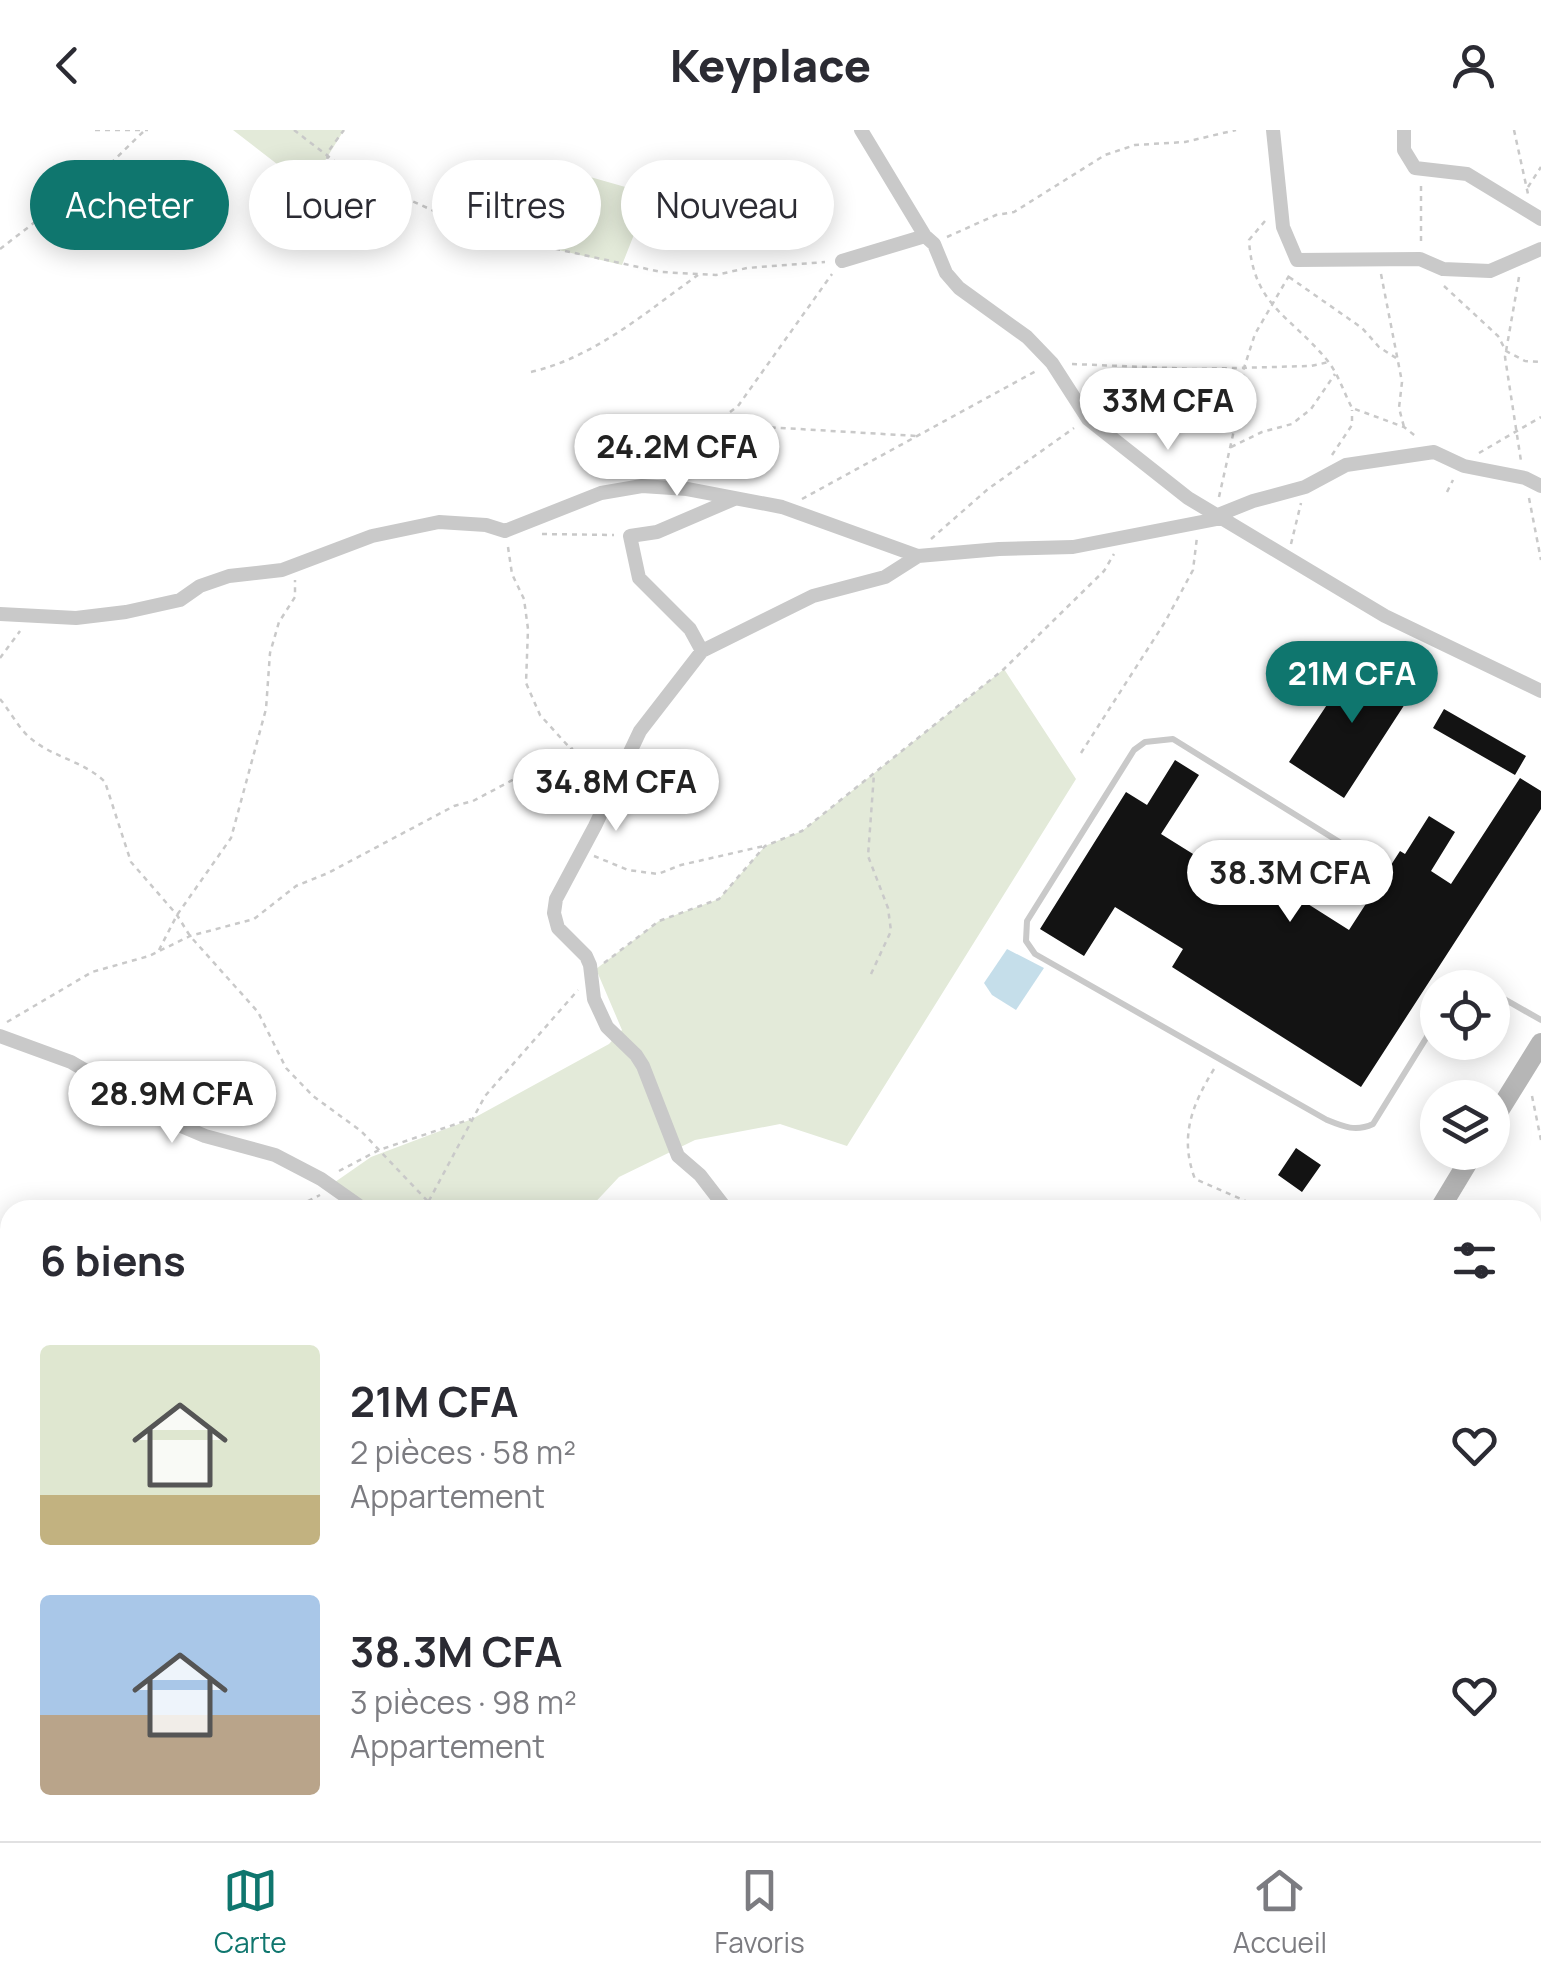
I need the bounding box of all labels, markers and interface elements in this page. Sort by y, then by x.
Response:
text: Keyplace [670,34,871,96]
icon: back [40,38,95,93]
icon: person [1446,38,1501,93]
chip: Acheter [30,160,229,250]
chip: Louer [249,160,412,250]
chip: Filtres [432,160,601,250]
chip: Nouveau [621,160,834,250]
pin: 33M CFA [1076,368,1260,453]
text: 33M CFA [1102,378,1234,422]
pin: 24.2M CFA [563,414,791,499]
text: 24.2M CFA [596,424,758,468]
pin: 21M CFA [1260,641,1444,726]
text: 21M CFA [1288,651,1416,695]
pin: 34.8M CFA [502,749,730,834]
text: 34.8M CFA [535,759,697,803]
pin: 38.3M CFA [1176,840,1404,925]
text: 38.3M CFA [1209,850,1371,894]
map controls [1420,970,1510,1170]
button: locate [1420,970,1510,1060]
pin: 28.9M CFA [58,1061,286,1146]
text: 28.9M CFA [90,1071,254,1115]
button: layers [1420,1080,1510,1170]
text: 6 biens [40,1231,186,1289]
icon: filters [1447,1233,1502,1288]
text: 21M CFA [350,1372,518,1430]
icon: home [120,1385,240,1505]
icon: heart [1447,1418,1502,1473]
text: 2 pièces · 58 m² [350,1430,576,1474]
text: Appartement [350,1474,545,1518]
text: 38.3M CFA [350,1622,562,1680]
icon: home [120,1635,240,1755]
icon: heart [1447,1668,1502,1723]
text: 3 pièces · 98 m² [350,1680,577,1724]
text: Appartement [350,1724,545,1768]
tab: Carte [214,1863,287,1961]
tab: Favoris [715,1863,805,1961]
tab: Accueil [1233,1863,1327,1961]

